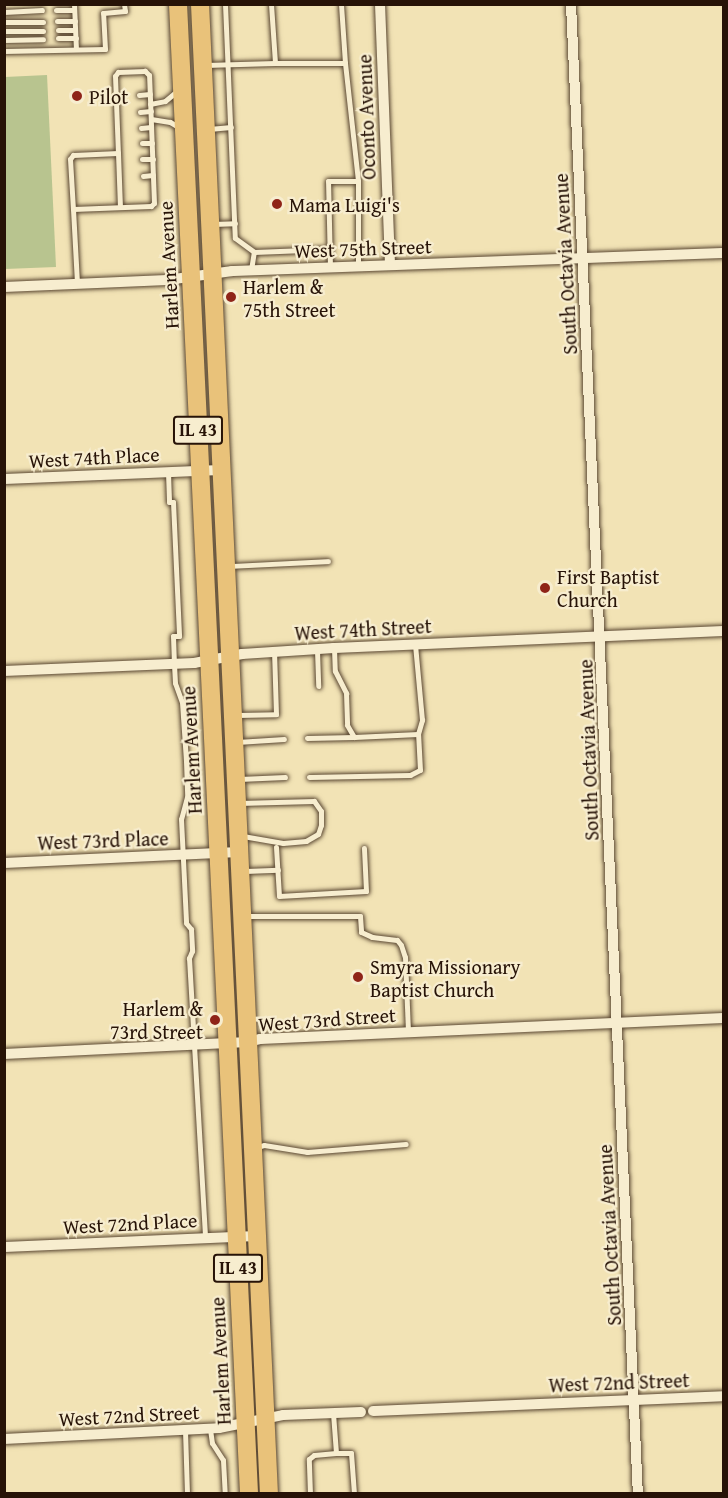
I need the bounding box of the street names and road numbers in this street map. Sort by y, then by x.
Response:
street label: Oconto Avenue [352,54,380,180]
street label: South Octavia Avenue [548,173,582,355]
street label: Harlem Avenue [153,200,183,330]
street label: West 75th Street [294,234,432,262]
road number: IL 43 [172,415,224,445]
street label: West 74th Place [28,442,160,472]
street label: West 74th Street [294,613,432,645]
street label: South Octavia Avenue [573,659,603,841]
street label: Harlem Avenue [176,685,206,815]
street label: West 73rd Place [37,826,169,854]
street label: West 73rd Street [257,1002,397,1036]
street label: South Octavia Avenue [592,1144,626,1326]
street label: West 72nd Place [62,1207,198,1239]
road number: IL 43 [212,1253,264,1283]
street label: Harlem Avenue [205,1296,235,1426]
street label: West 72nd Street [548,1368,690,1396]
street label: West 72nd Street [58,1399,200,1431]

